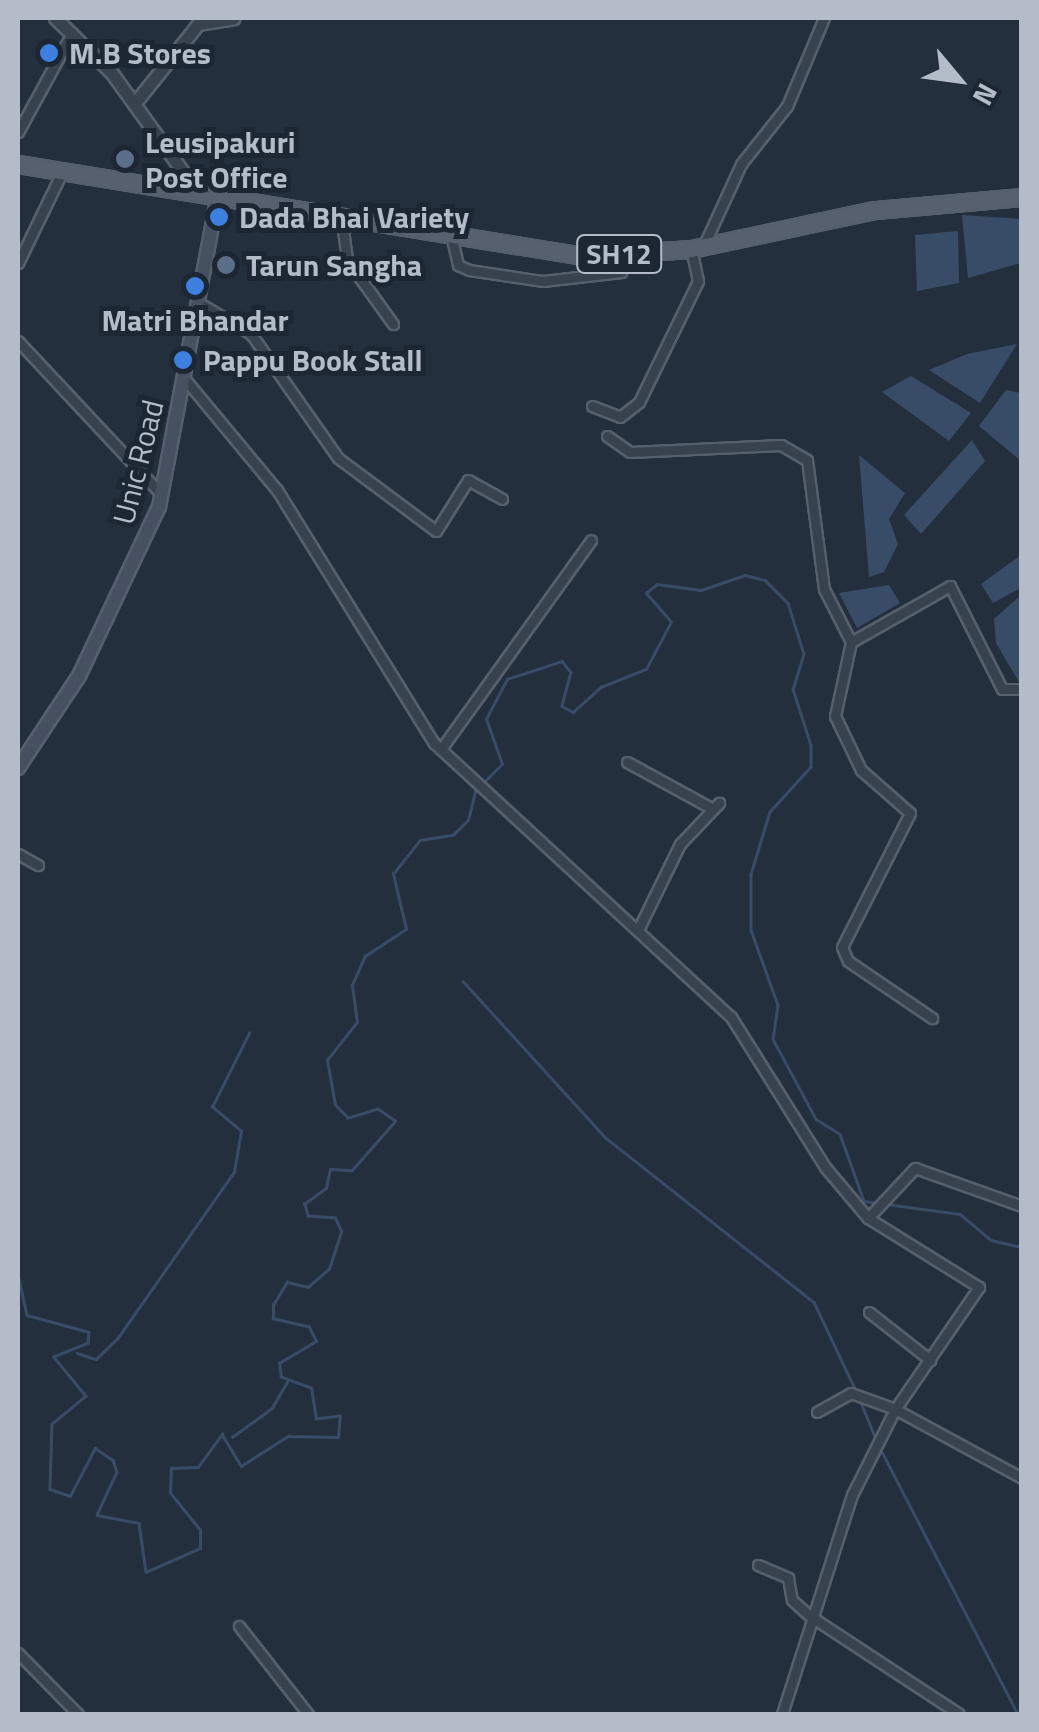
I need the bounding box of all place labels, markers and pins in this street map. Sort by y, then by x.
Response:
place label: M.B Stores [69,35,211,71]
marker: M.B Stores [38,42,60,64]
place label: Leusipakuri Post Office [145,124,296,194]
marker: Leusipakuri Post Office [114,148,136,170]
place label: Dada Bhai Variety [239,199,469,235]
marker: Dada Bhai Variety [208,206,230,228]
place label: Tarun Sangha [246,247,422,283]
marker: Tarun Sangha [215,254,237,276]
marker: Matri Bhandar [184,275,206,297]
place label: Matri Bhandar [101,302,289,338]
place label: Pappu Book Stall [203,342,423,378]
marker: Pappu Book Stall [172,349,194,371]

